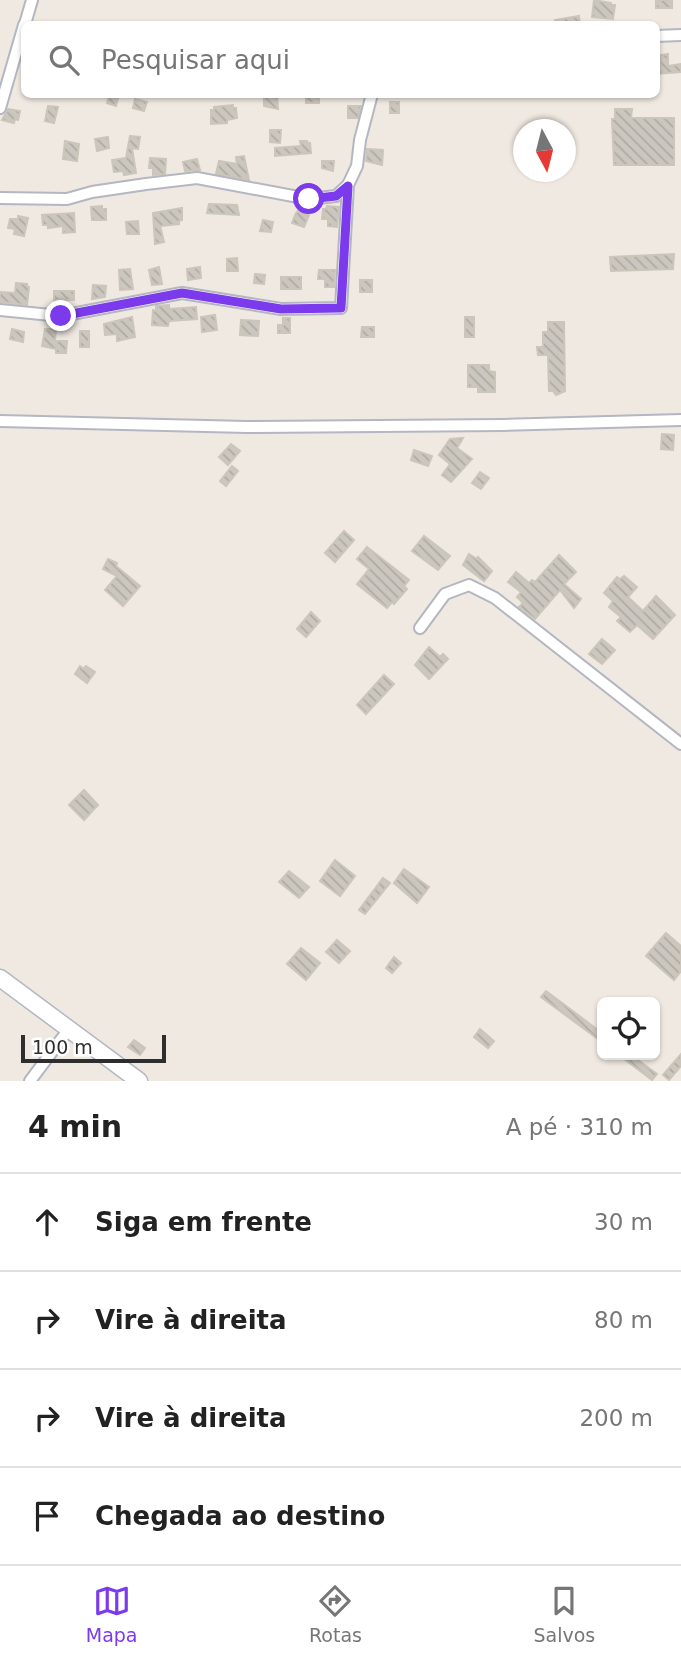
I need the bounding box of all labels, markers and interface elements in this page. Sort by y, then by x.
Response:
search box [21,21,660,98]
icon: search [45,41,83,79]
text: Pesquisar aqui [101,45,290,75]
north arrow [513,119,576,182]
route start [293,183,324,214]
route end [45,300,76,331]
map controls [597,997,660,1060]
button: locate [597,997,660,1060]
scale bar [21,1032,166,1064]
text: 100 m [32,1036,93,1058]
text: 4 min [28,1109,122,1144]
text: A pé · 310 m [506,1114,653,1140]
icon: ahead [28,1203,66,1241]
text: Siga em frente [95,1207,312,1237]
text: 30 m [594,1209,653,1235]
icon: right [28,1301,66,1339]
text: Vire à direita [95,1305,287,1335]
text: 80 m [594,1307,653,1333]
icon: right [28,1399,66,1437]
text: Vire à direita [95,1403,287,1433]
text: 200 m [579,1405,653,1431]
icon: arrive [28,1497,66,1535]
text: Chegada ao destino [95,1501,385,1531]
tab: Mapa [86,1582,138,1646]
tab: Rotas [309,1582,362,1646]
tab: Salvos [533,1582,595,1646]

